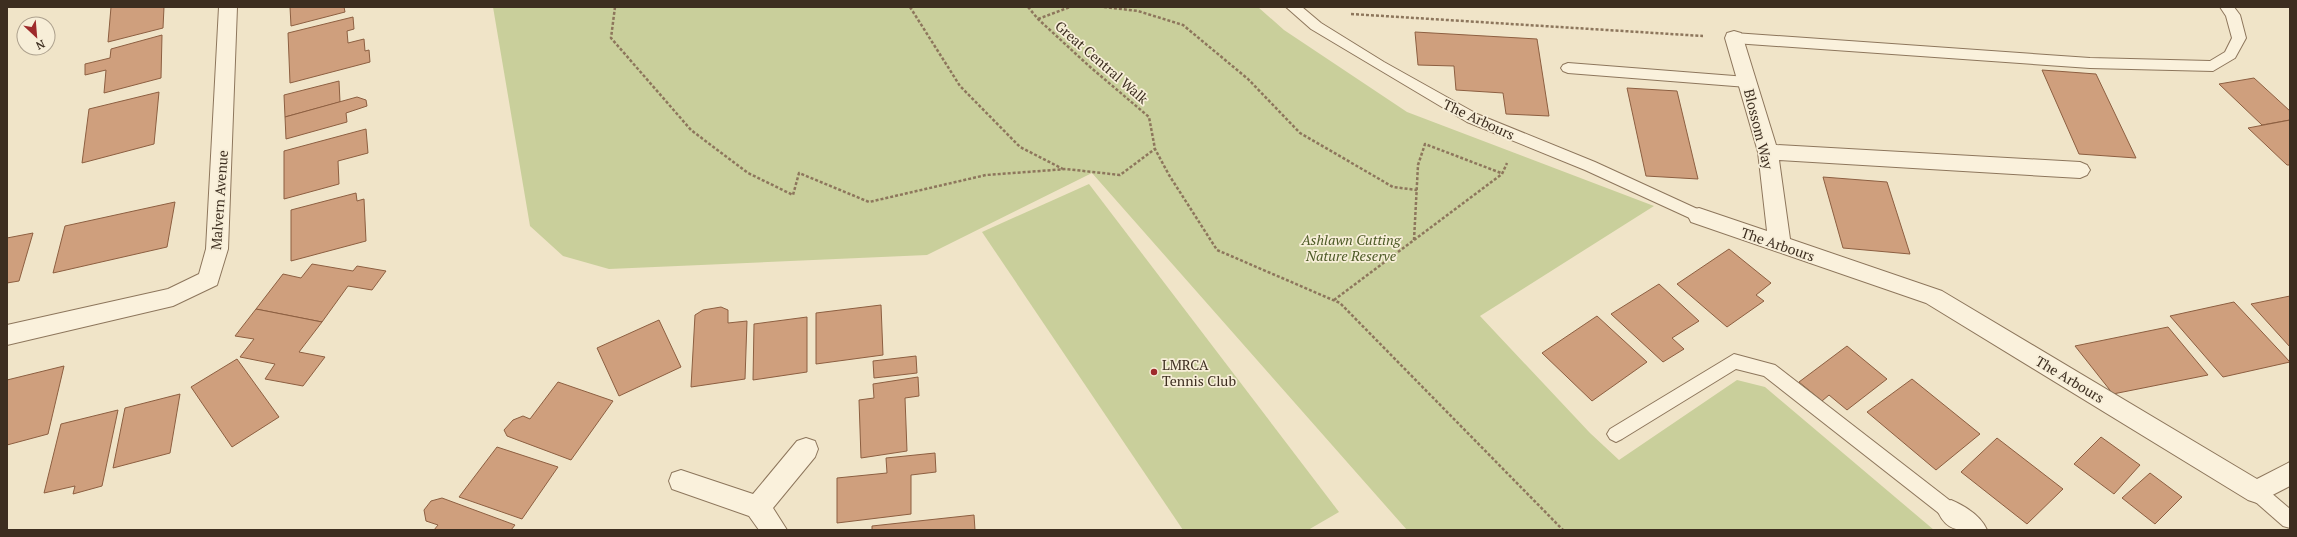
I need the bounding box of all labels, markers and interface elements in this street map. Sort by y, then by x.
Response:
north arrow [16,16,56,56]
street label: Great Central Walk [1051,16,1153,108]
text: N [33,37,47,53]
street label: Blossom Way [1740,87,1778,172]
street label: The Arbours [1440,94,1518,144]
street label: Malvern Avenue [206,149,232,251]
street label: The Arbours [1739,223,1817,265]
park label: Ashlawn Cutting Nature Reserve [1300,230,1402,265]
street label: The Arbours [2032,351,2108,407]
place label: LMRCA Tennis Club [1162,355,1236,390]
marker: LMRCA Tennis Club [1149,367,1159,377]

